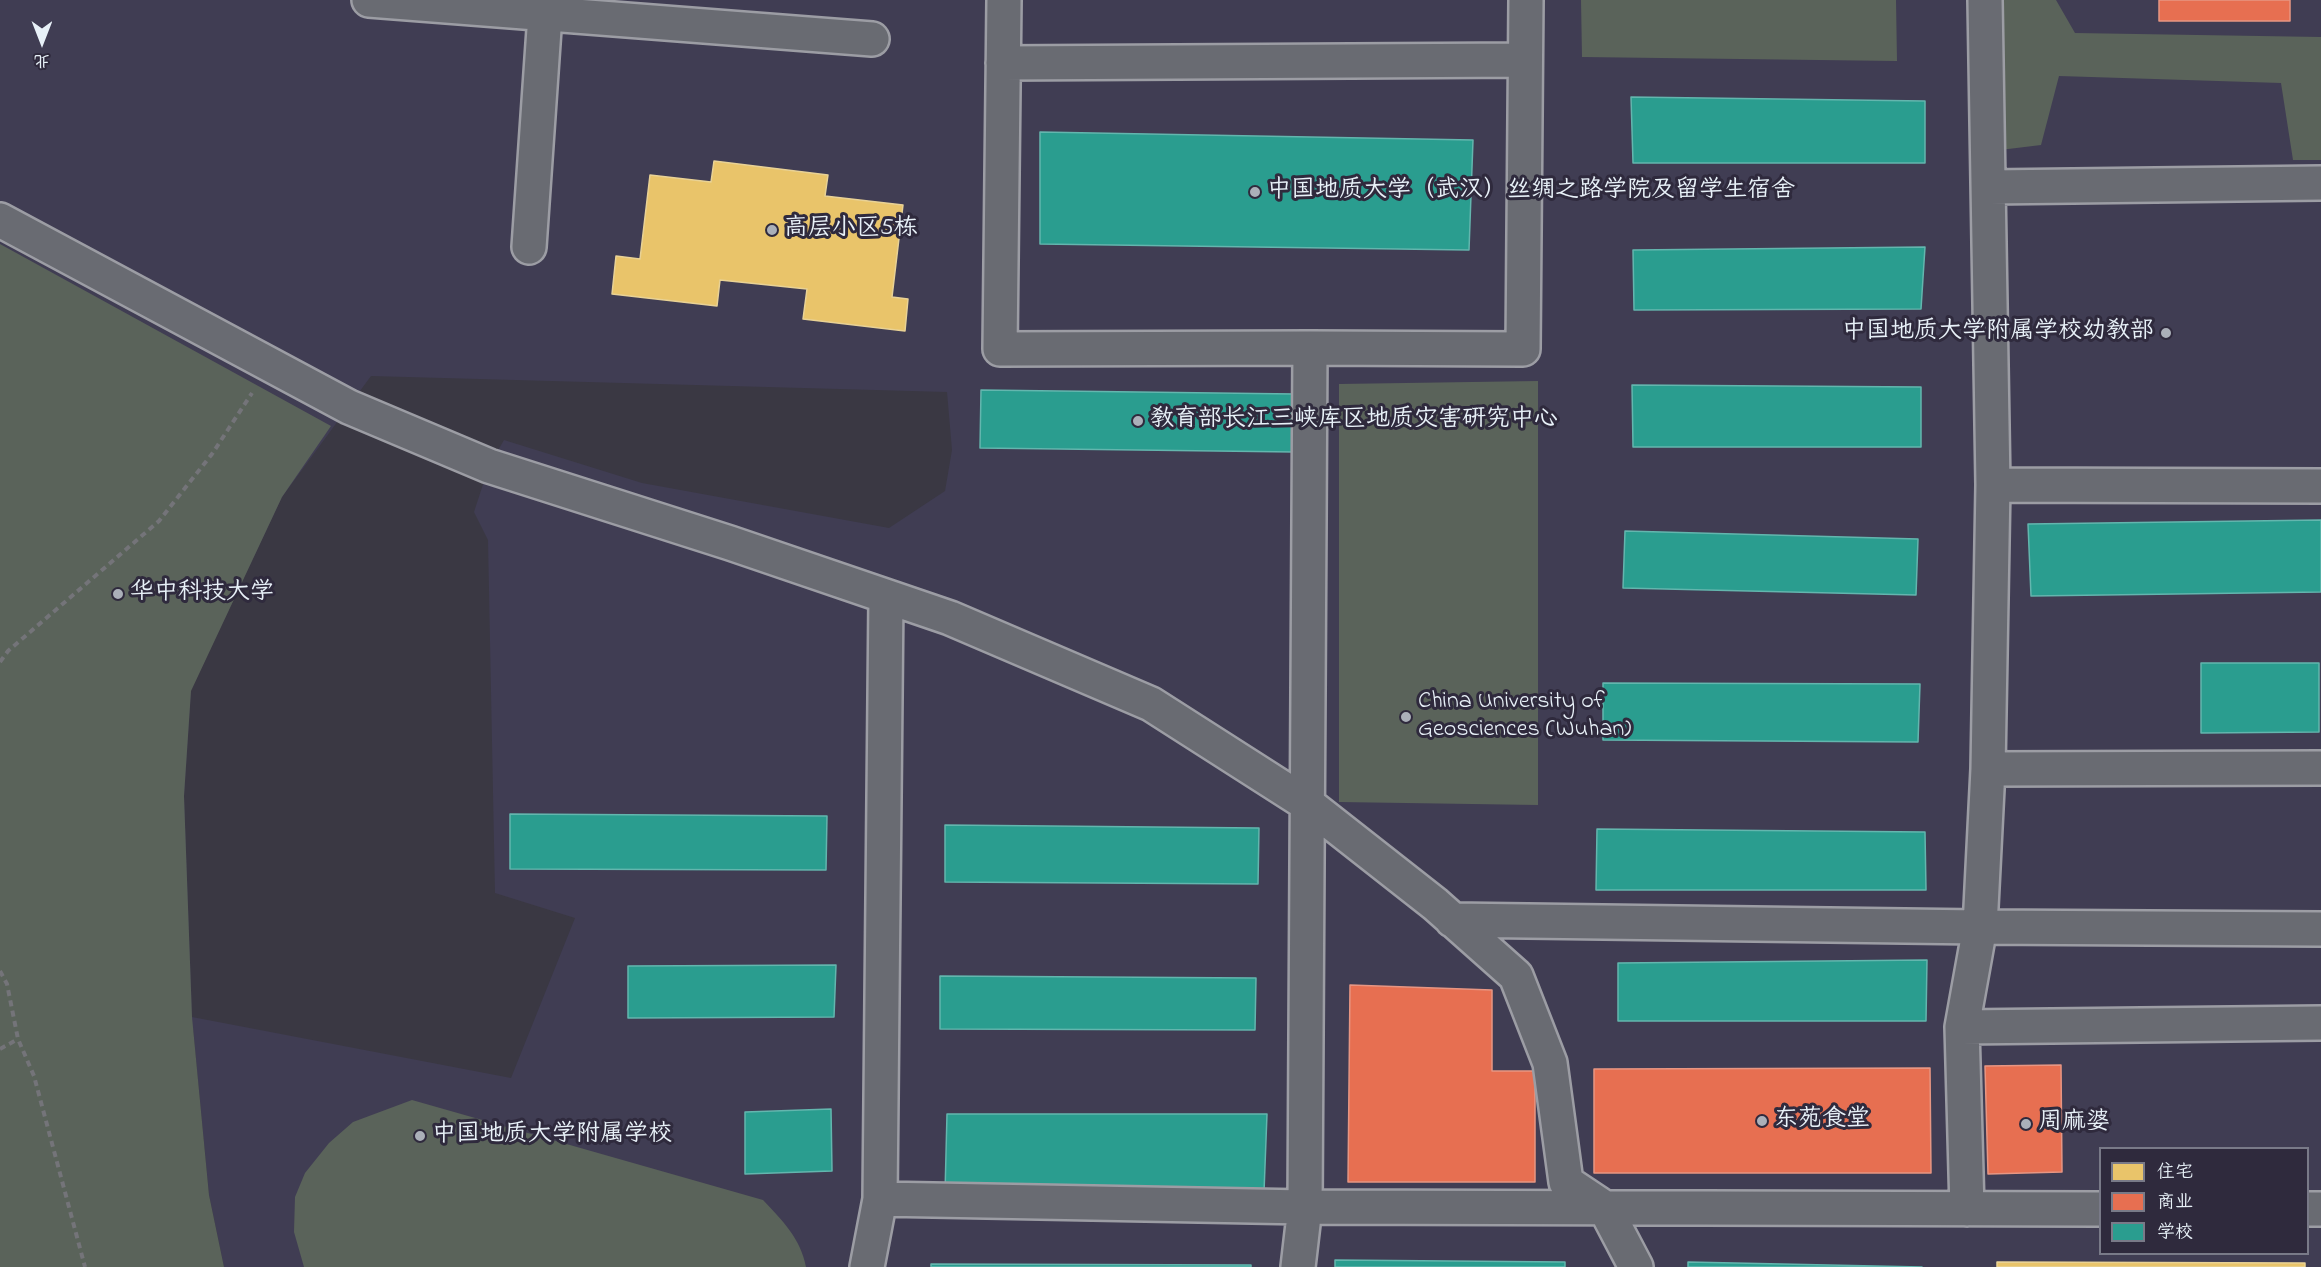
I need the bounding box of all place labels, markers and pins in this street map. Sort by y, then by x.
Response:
place label: 中国地质大学（武汉）丝绸之路学院及留学生宿舍 [1267,178,1795,206]
marker: 中国地质大学（武汉）丝绸之路学院及留学生宿舍 [1248,185,1262,199]
place label: 高层小区5栋 [784,216,918,244]
marker: 高层小区5栋 [765,223,779,237]
place label: 中国地质大学附属学校幼教部 [1842,319,2154,347]
marker: 中国地质大学附属学校幼教部 [2159,326,2173,340]
place label: 教育部长江三峡库区地质灾害研究中心 [1150,407,1558,435]
marker: 教育部长江三峡库区地质灾害研究中心 [1131,414,1145,428]
place label: 华中科技大学 [130,580,274,608]
marker: 华中科技大学 [111,587,125,601]
place label: China University of Geosciences (Wuhan) [1418,689,1631,745]
marker: China University of Geosciences (Wuhan) [1399,710,1413,724]
place label: 东苑食堂 [1774,1107,1870,1135]
place label: 周麻婆 [2038,1110,2110,1138]
marker: 东苑食堂 [1755,1114,1769,1128]
marker: 周麻婆 [2019,1117,2033,1131]
place label: 中国地质大学附属学校 [432,1122,672,1150]
marker: 中国地质大学附属学校 [413,1129,427,1143]

